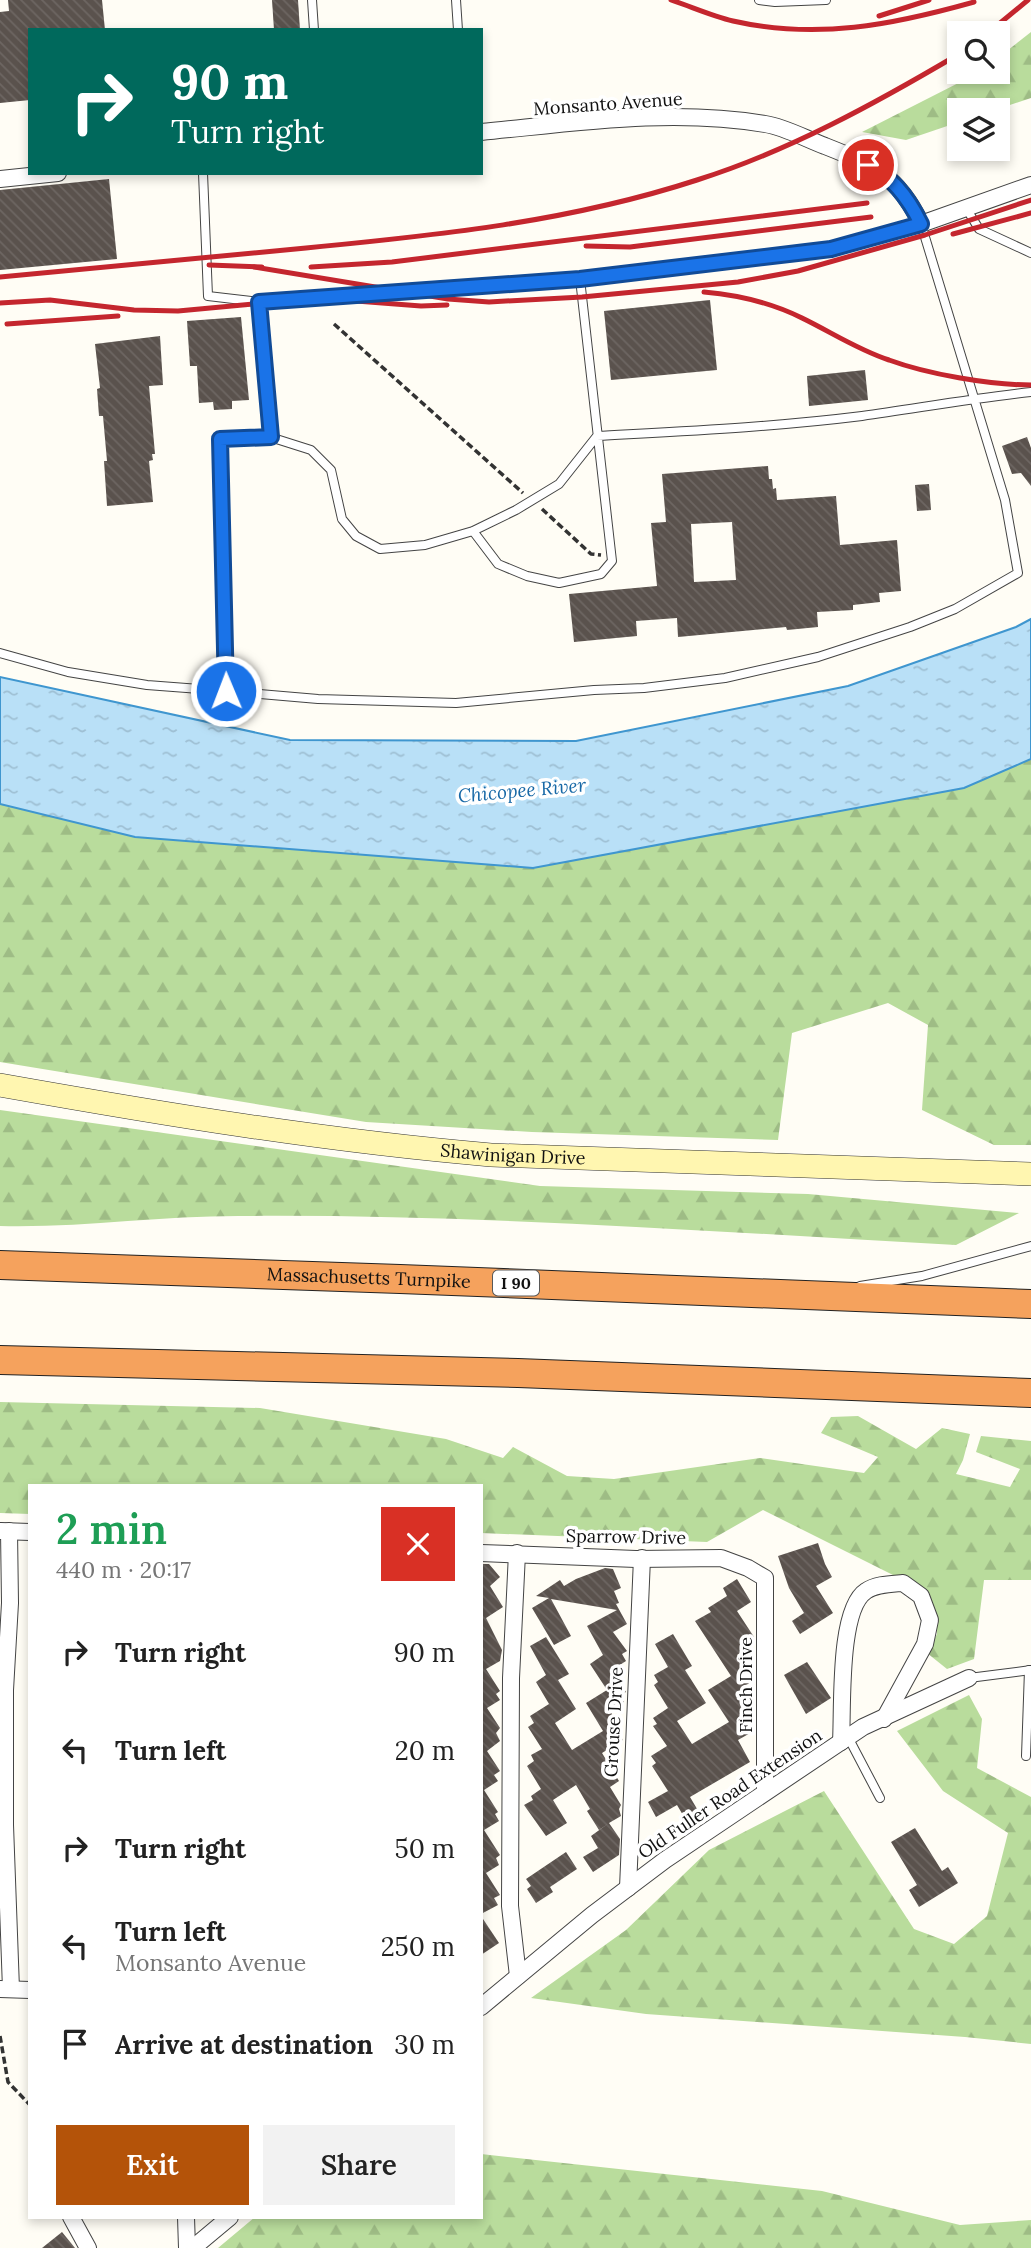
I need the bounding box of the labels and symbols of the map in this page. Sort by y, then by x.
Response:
street label: Monsanto Avenue [533,87,684,120]
pin [838,135,898,195]
position arrow [189,654,263,728]
water label: Chicopee River [457,772,587,808]
street label: Shawinigan Drive [439,1138,586,1169]
street label: Massachusetts Turnpike [266,1262,471,1293]
road number: I 90 [493,1270,539,1296]
street label: Sparrow Drive [566,1524,686,1549]
street label: Finch Drive [734,1637,757,1733]
street label: Grouse Drive [599,1666,628,1778]
street label: Old Fuller Road Extension [633,1723,826,1864]

